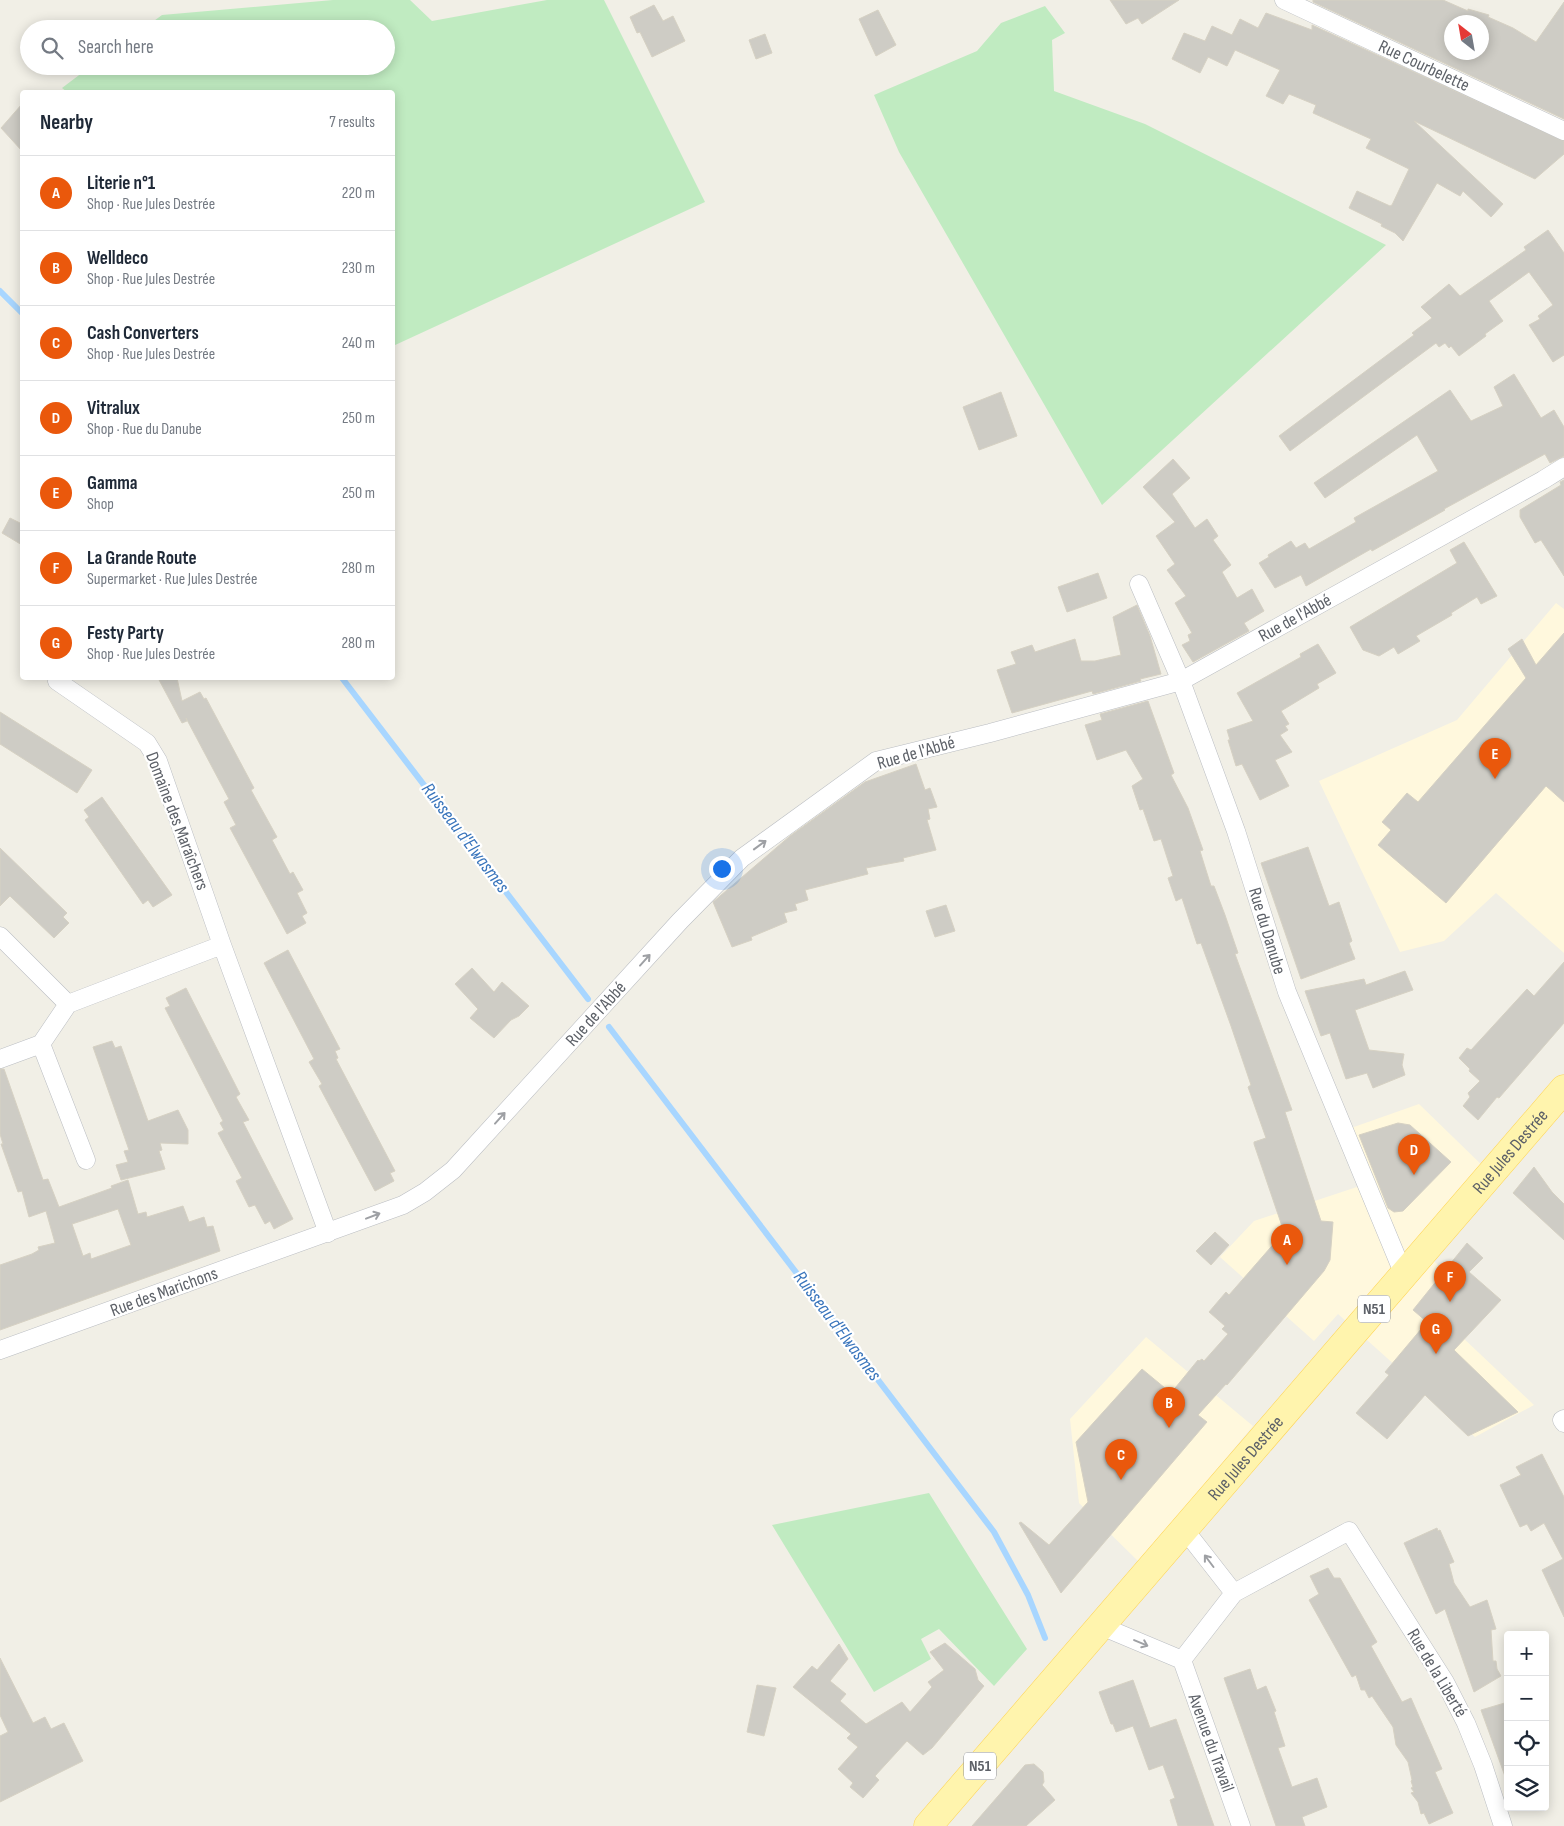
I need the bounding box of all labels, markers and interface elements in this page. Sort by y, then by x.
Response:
north arrow [1444,15,1489,60]
search box [20,20,395,75]
icon: search [38,34,66,62]
text: Search here [78,36,154,59]
street label: Rue Courbelette [1375,36,1473,96]
text: Nearby [40,110,93,135]
text: 7 results [329,113,375,132]
text: Literie n°1 [87,172,155,195]
text: A [52,184,60,203]
text: 220 m [342,184,375,203]
text: Shop · Rue Jules Destrée [87,195,215,214]
text: Welldeco [87,247,148,270]
text: B [52,259,60,278]
text: 230 m [342,259,375,278]
text: Shop · Rue Jules Destrée [87,270,215,289]
text: Cash Converters [87,322,199,345]
text: C [52,334,60,353]
text: 240 m [342,334,375,353]
text: Shop · Rue Jules Destrée [87,345,215,364]
text: Vitralux [87,397,140,420]
text: D [52,409,60,428]
text: 250 m [342,409,375,428]
text: Shop · Rue du Danube [87,420,202,439]
text: Gamma [87,472,138,495]
text: E [53,484,59,503]
text: 250 m [342,484,375,503]
text: Shop [87,495,114,514]
text: La Grande Route [87,547,197,570]
text: F [53,559,59,578]
text: 280 m [341,559,375,578]
text: Supermarket · Rue Jules Destrée [87,570,257,589]
street label: Rue de l'Abbé [1255,589,1335,647]
text: Festy Party [87,622,164,645]
text: G [52,634,60,653]
text: 280 m [341,634,375,653]
text: Shop · Rue Jules Destrée [87,645,215,664]
street label: Rue de l'Abbé [875,732,957,774]
pin: E [1479,738,1511,779]
street label: Domaine des Maraîchers [141,749,213,893]
water label: Ruisseau d'Elwasmes [416,779,514,898]
one-way arrow [752,840,766,850]
your location [709,856,735,882]
street label: Rue du Danube [1244,885,1290,977]
one-way arrow [639,953,651,966]
street label: Rue de l'Abbé [561,977,631,1051]
street label: Rue Jules Destrée [1468,1105,1552,1198]
one-way arrow [494,1112,506,1125]
pin: D [1398,1134,1430,1175]
one-way arrow [365,1211,380,1220]
pin: A [1271,1224,1303,1265]
pin: F [1434,1261,1466,1302]
street label: Rue des Marichons [107,1263,221,1321]
water label: Ruisseau d'Elwasmes [788,1267,886,1386]
road number: N51 [1358,1296,1390,1322]
pin: G [1420,1313,1452,1354]
pin: B [1153,1387,1185,1428]
street label: Rue Jules Destrée [1203,1412,1288,1505]
pin: C [1105,1439,1137,1480]
one-way arrow [1204,1554,1214,1568]
street label: Rue de la Liberté [1402,1625,1472,1721]
map controls [1504,1631,1549,1811]
button: + [1504,1631,1549,1676]
one-way arrow [1133,1639,1148,1648]
button: − [1504,1676,1549,1721]
street label: Avenue du Travail [1183,1690,1238,1795]
button: locate [1504,1721,1549,1766]
road number: N51 [964,1752,996,1780]
button: layers [1504,1766,1549,1811]

